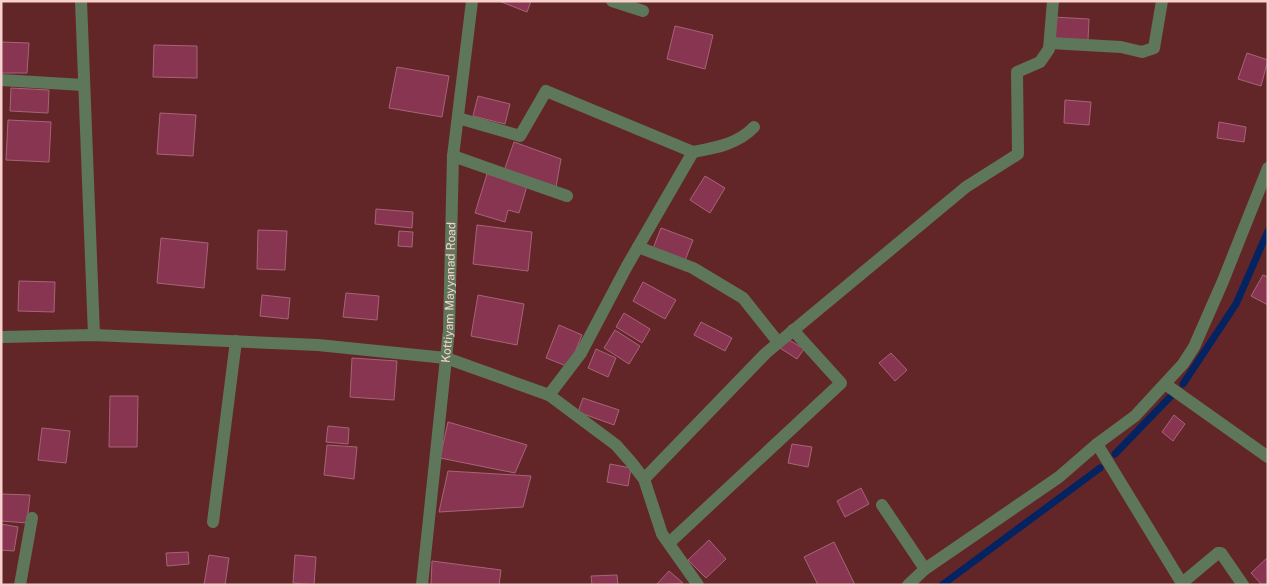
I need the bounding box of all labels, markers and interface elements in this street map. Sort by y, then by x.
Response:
street label: Kottiyam Mayyanad Road [439,222,458,363]

